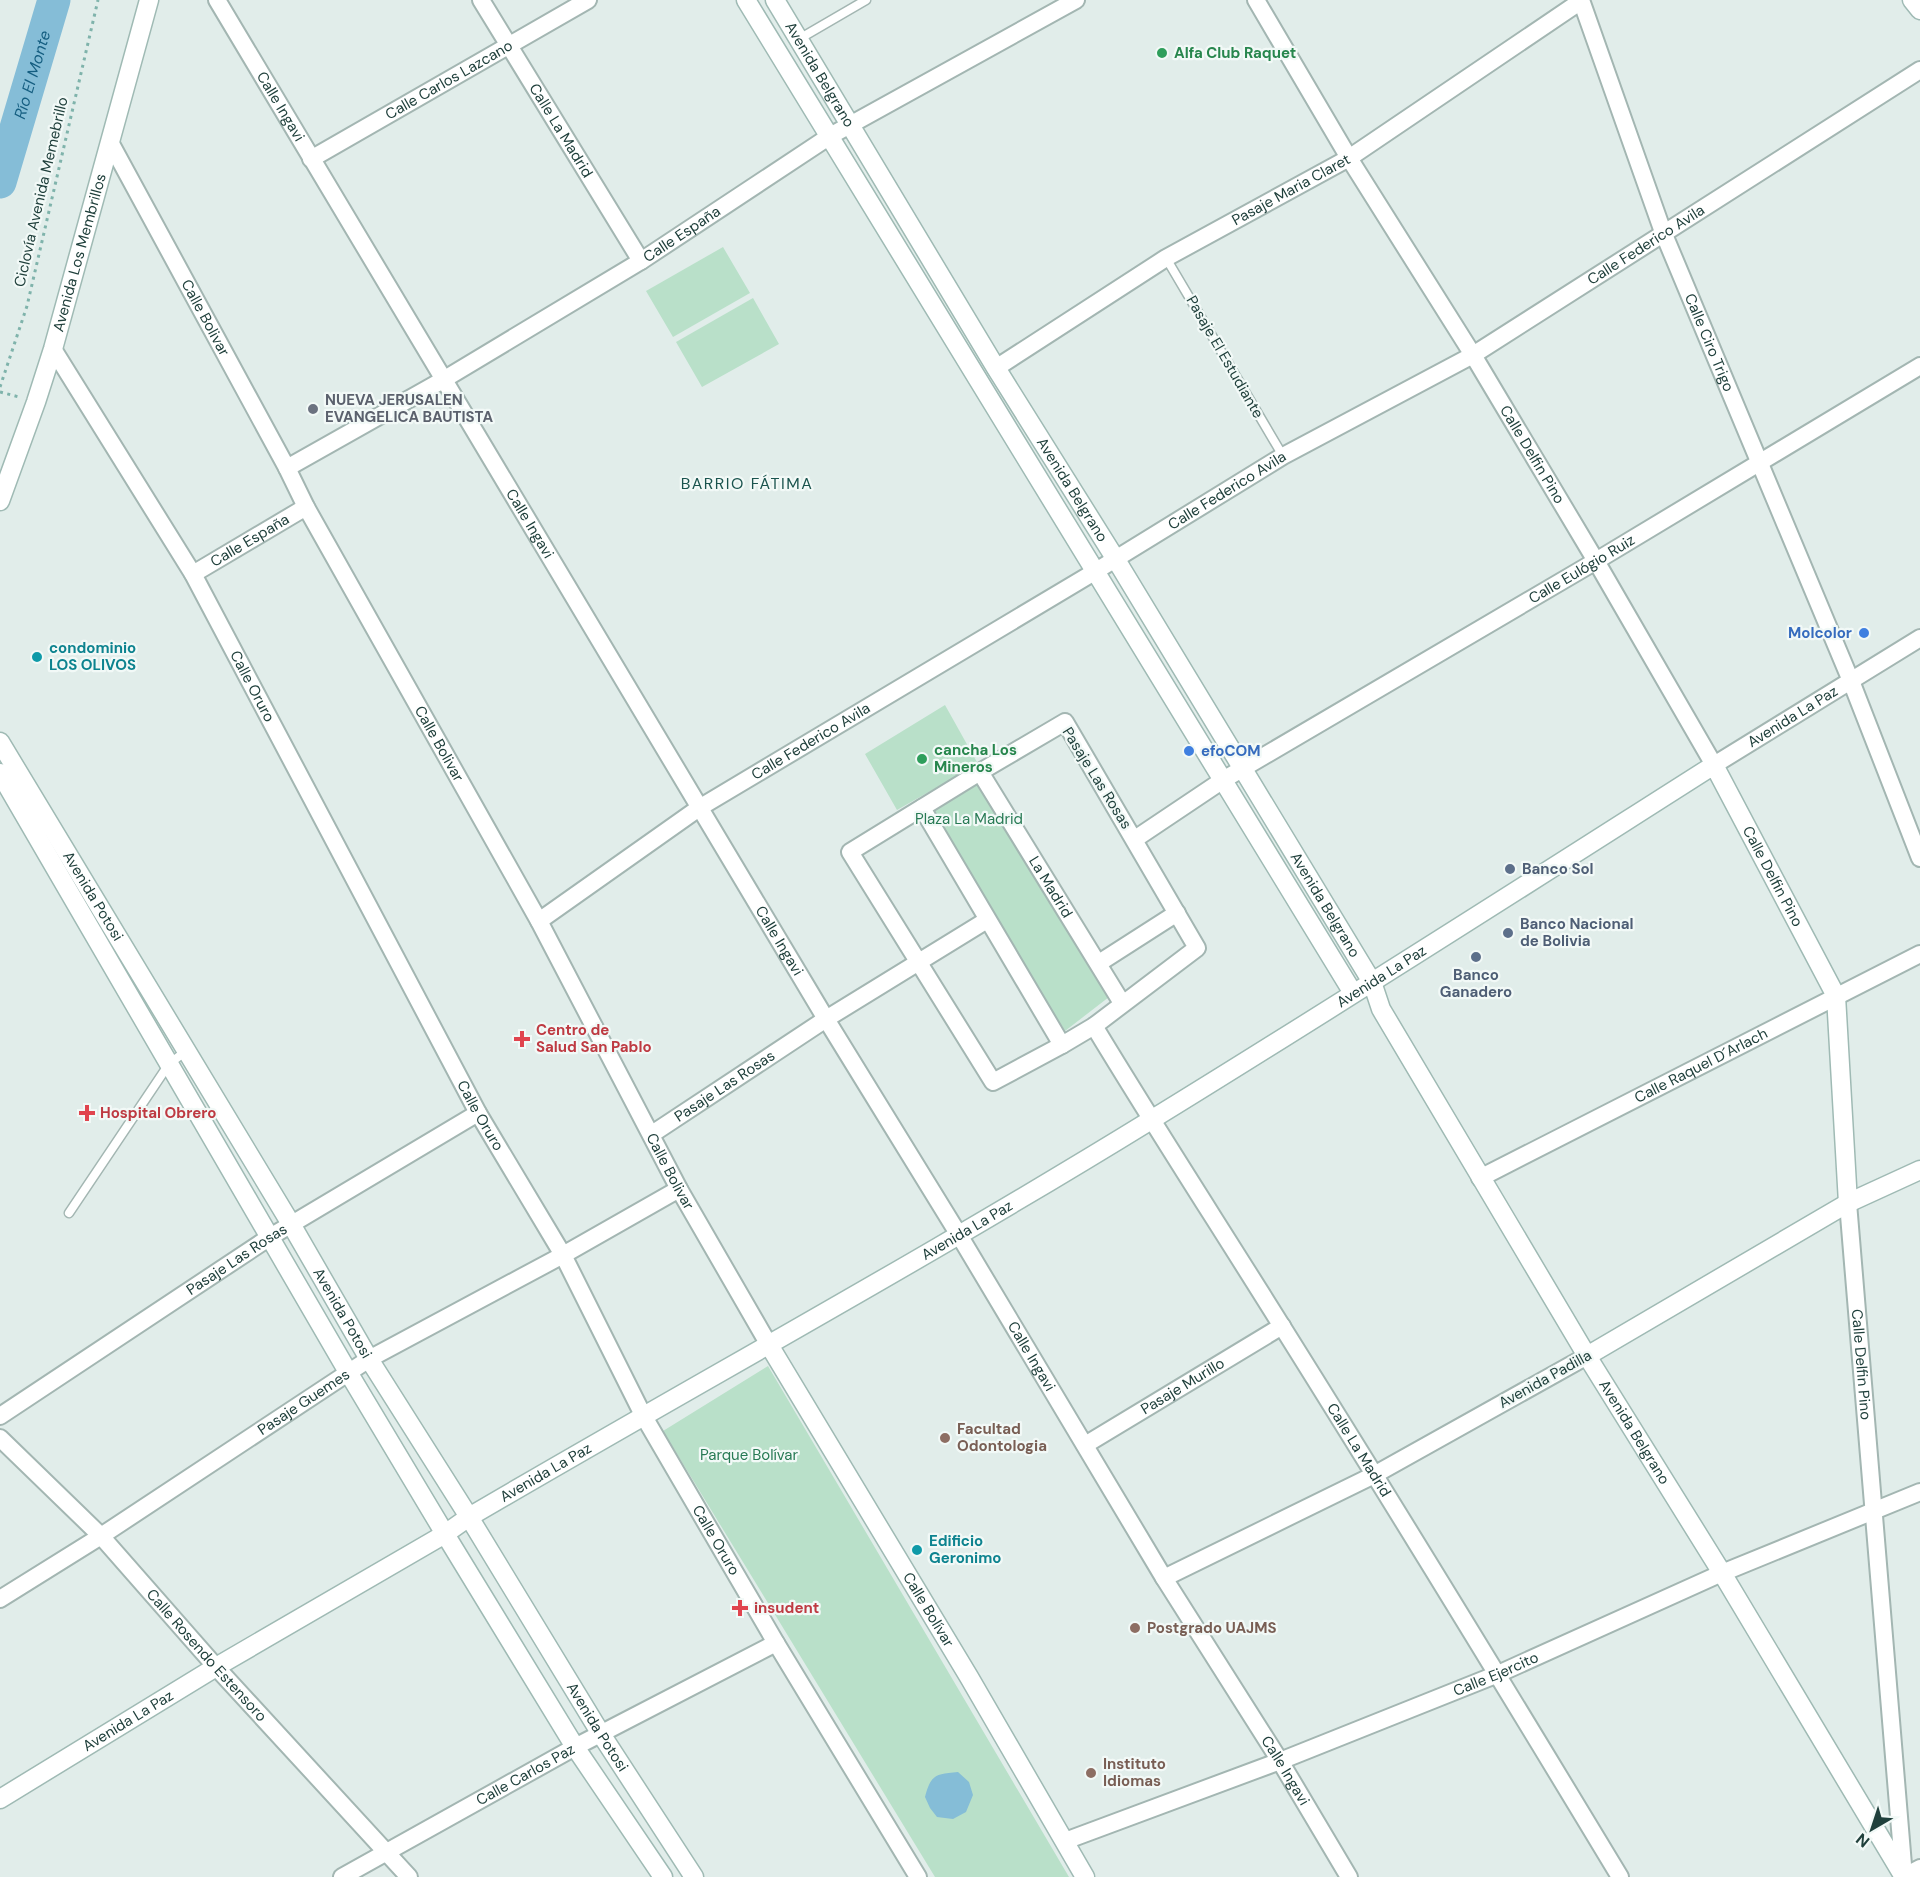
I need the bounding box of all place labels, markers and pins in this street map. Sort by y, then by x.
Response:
place label: Alfa Club Raquet [1174,43,1296,63]
marker: Alfa Club Raquet [1155,46,1169,60]
place label: NUEVA JERUSALEN EVANGELICA BAUTISTA [325,390,493,427]
marker: NUEVA JERUSALEN EVANGELICA BAUTISTA [306,402,320,416]
place label: Molcolor [1788,623,1852,643]
marker: Molcolor [1857,626,1871,640]
place label: condominio LOS OLIVOS [49,638,136,675]
marker: condominio LOS OLIVOS [30,650,44,664]
place label: cancha Los Mineros [934,740,1017,777]
place label: efoCOM [1201,741,1261,761]
marker: efoCOM [1182,744,1196,758]
marker: cancha Los Mineros [915,752,929,766]
place label: Banco Sol [1522,859,1594,879]
marker: Banco Sol [1503,862,1517,876]
place label: Banco Nacional de Bolivia [1520,914,1634,951]
marker: Banco Nacional de Bolivia [1501,926,1515,940]
marker: Banco Ganadero [1469,950,1483,964]
place label: Banco Ganadero [1440,965,1512,1002]
place label: Centro de Salud San Pablo [536,1020,652,1057]
marker: Centro de Salud San Pablo [513,1030,531,1048]
place label: Hospital Obrero [100,1103,216,1123]
marker: Hospital Obrero [78,1104,96,1122]
place label: Facultad Odontologia [957,1419,1047,1456]
marker: Facultad Odontologia [938,1431,952,1445]
place label: Edificio Geronimo [929,1531,1002,1568]
marker: Edificio Geronimo [910,1543,924,1557]
place label: insudent [754,1598,819,1618]
marker: insudent [731,1599,749,1617]
place label: Postgrado UAJMS [1147,1618,1277,1638]
marker: Postgrado UAJMS [1128,1621,1142,1635]
place label: Instituto Idiomas [1103,1754,1166,1791]
marker: Instituto Idiomas [1084,1766,1098,1780]

